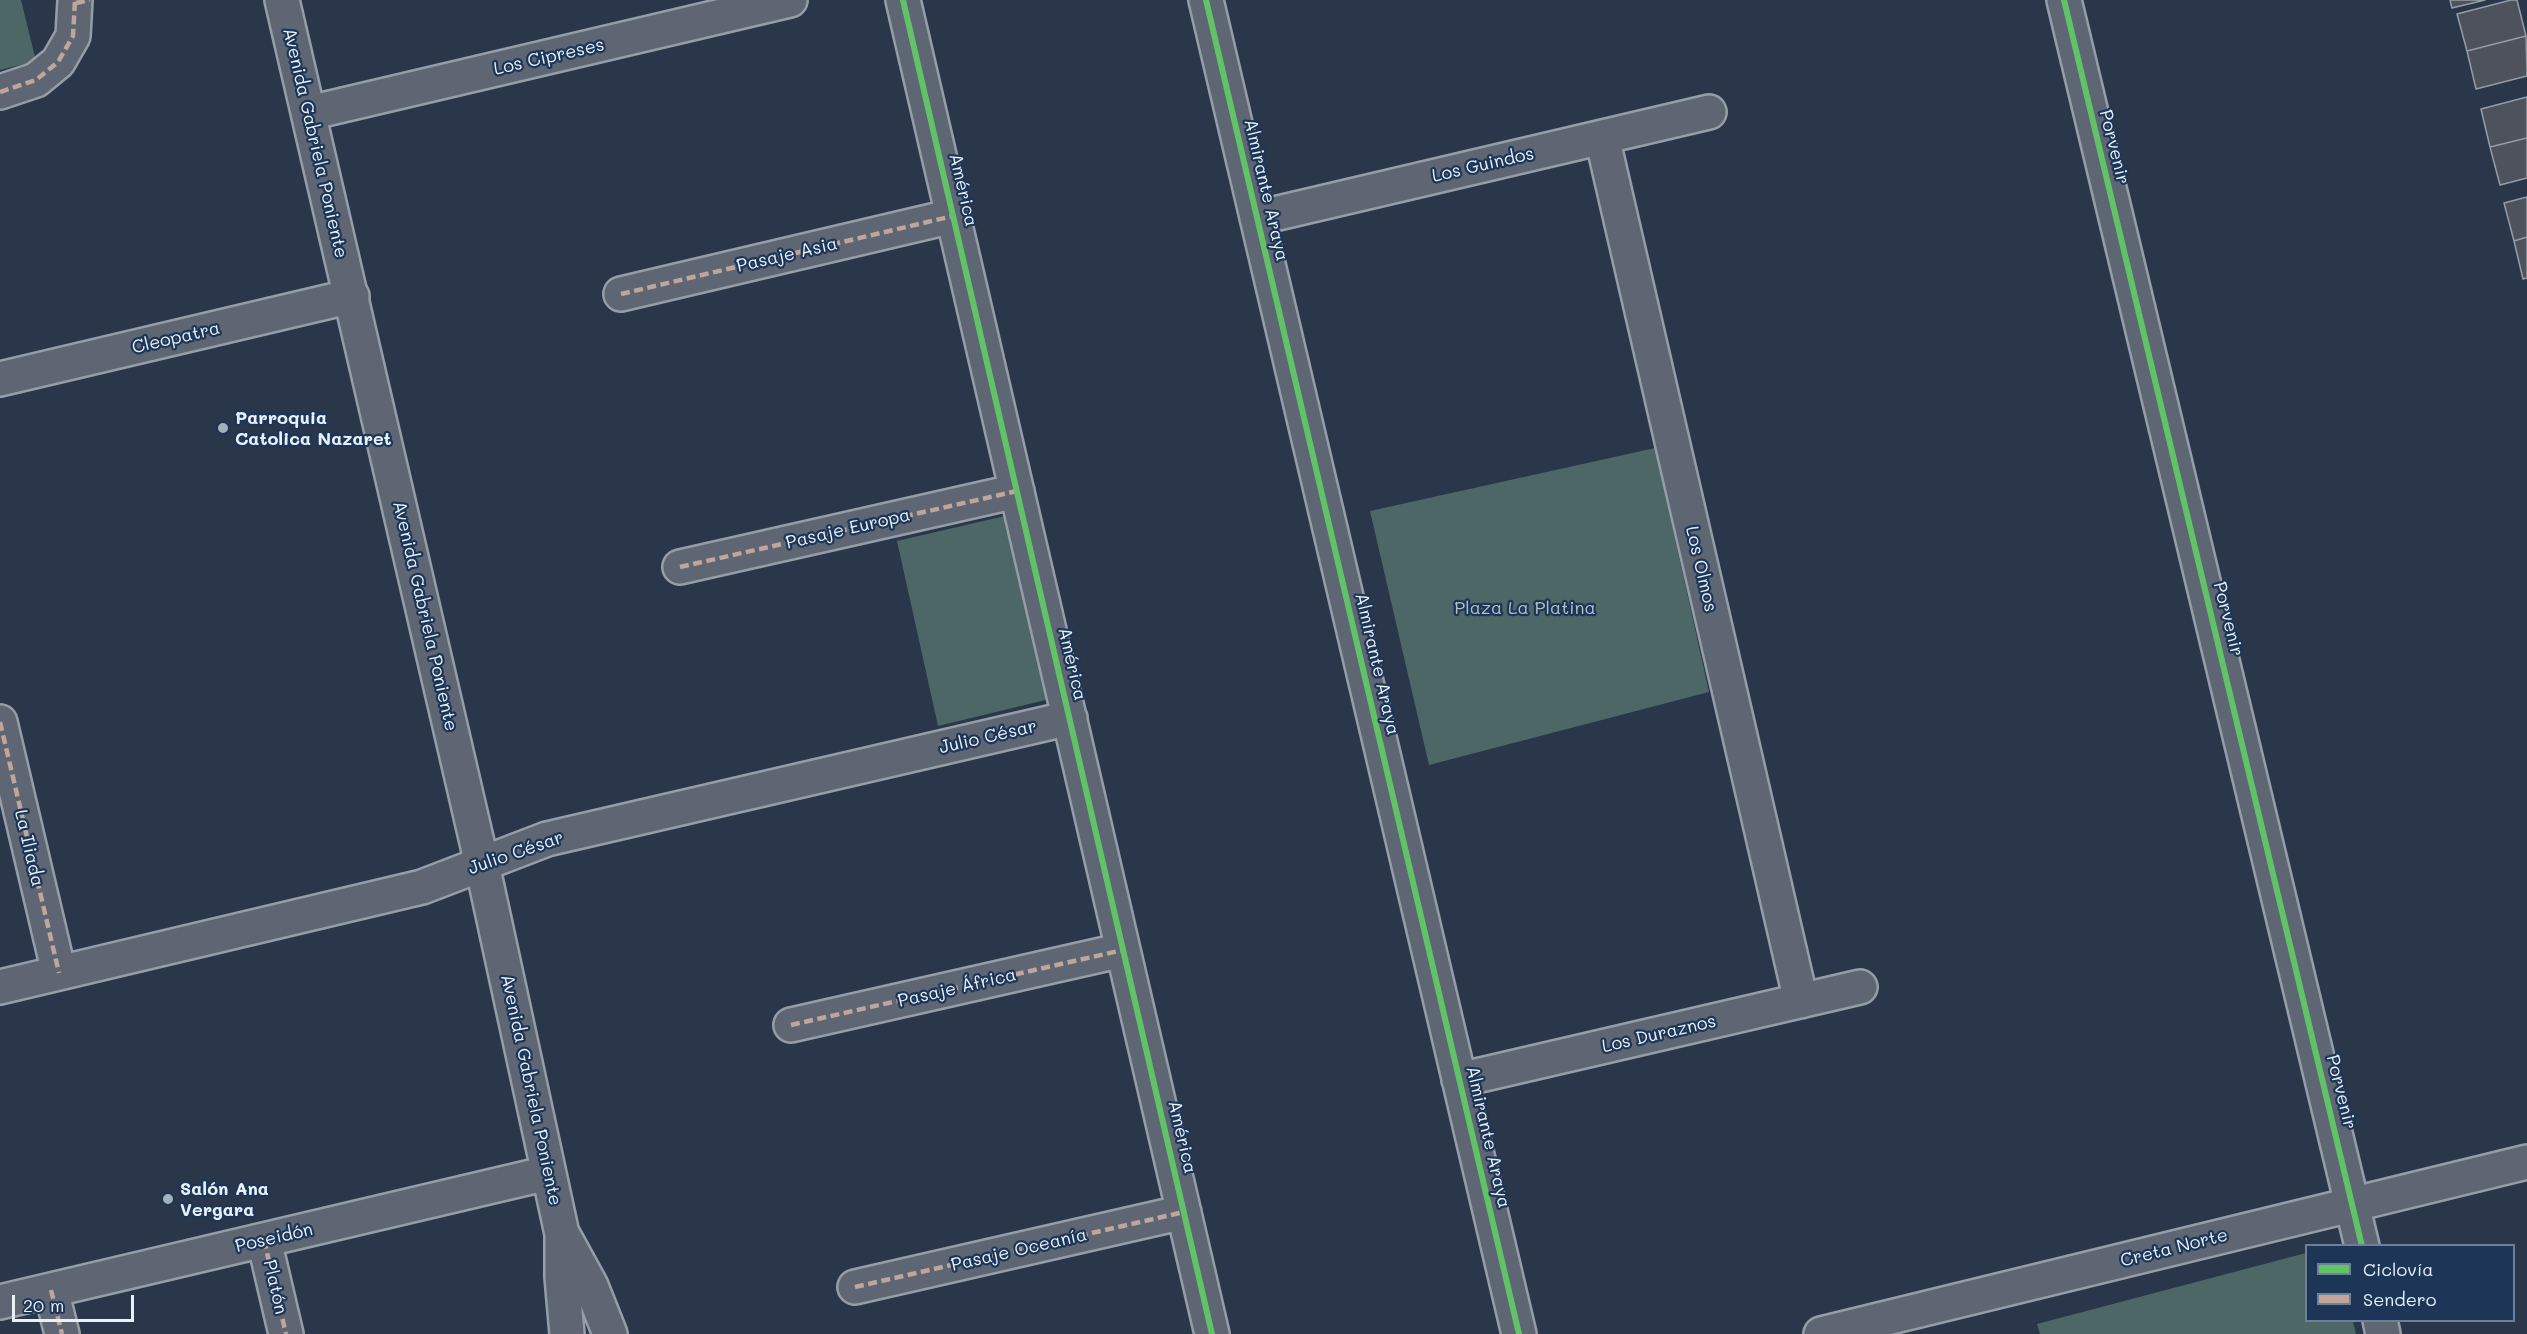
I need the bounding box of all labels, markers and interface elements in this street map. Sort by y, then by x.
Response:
street label: Avenida Gabriela Poniente [278,26,352,260]
street label: Los Cipreses [492,34,606,80]
street label: Porvenir [2094,108,2134,186]
street label: Almirante Araya [1239,117,1293,263]
street label: Los Guindos [1430,143,1536,187]
street label: América [944,151,982,229]
street label: Pasaje Asia [734,233,840,277]
street label: Cleopatra [130,317,222,359]
place label: Parroquia Catolica Nazaret [235,407,392,450]
marker: Parroquia Catolica Nazaret [216,421,230,435]
street label: Avenida Gabriela Poniente [388,499,462,733]
street label: Pasaje Europa [784,504,912,554]
street label: Los Olmos [1681,524,1721,614]
street label: Porvenir [2208,580,2248,658]
street label: Almirante Araya [1350,591,1404,737]
park label: Plaza La Platina [1454,597,1596,619]
street label: América [1053,625,1091,703]
street label: Julio César [937,715,1039,759]
street label: La Iliada [10,807,48,889]
street label: Julio César [465,827,567,879]
street label: Pasaje África [896,964,1018,1012]
street label: Avenida Gabriela Poniente [496,972,566,1208]
street label: Los Duraznos [1600,1010,1718,1058]
street label: Porvenir [2321,1053,2361,1131]
street label: Almirante Araya [1461,1064,1515,1210]
street label: América [1163,1098,1201,1176]
place label: Salón Ana Vergara [180,1178,269,1220]
marker: Salón Ana Vergara [161,1192,175,1206]
street label: Poseidón [233,1219,315,1257]
street label: Pasaje Oceanía [949,1224,1089,1276]
street label: Creta Norte [2118,1224,2230,1272]
legend [2305,1244,2515,1322]
text: Ciclovía [2363,1257,2434,1281]
street label: Platón [258,1258,292,1316]
scale bar [15,1283,136,1321]
text: Sendero [2363,1287,2437,1311]
text: 20 m [23,1293,64,1317]

